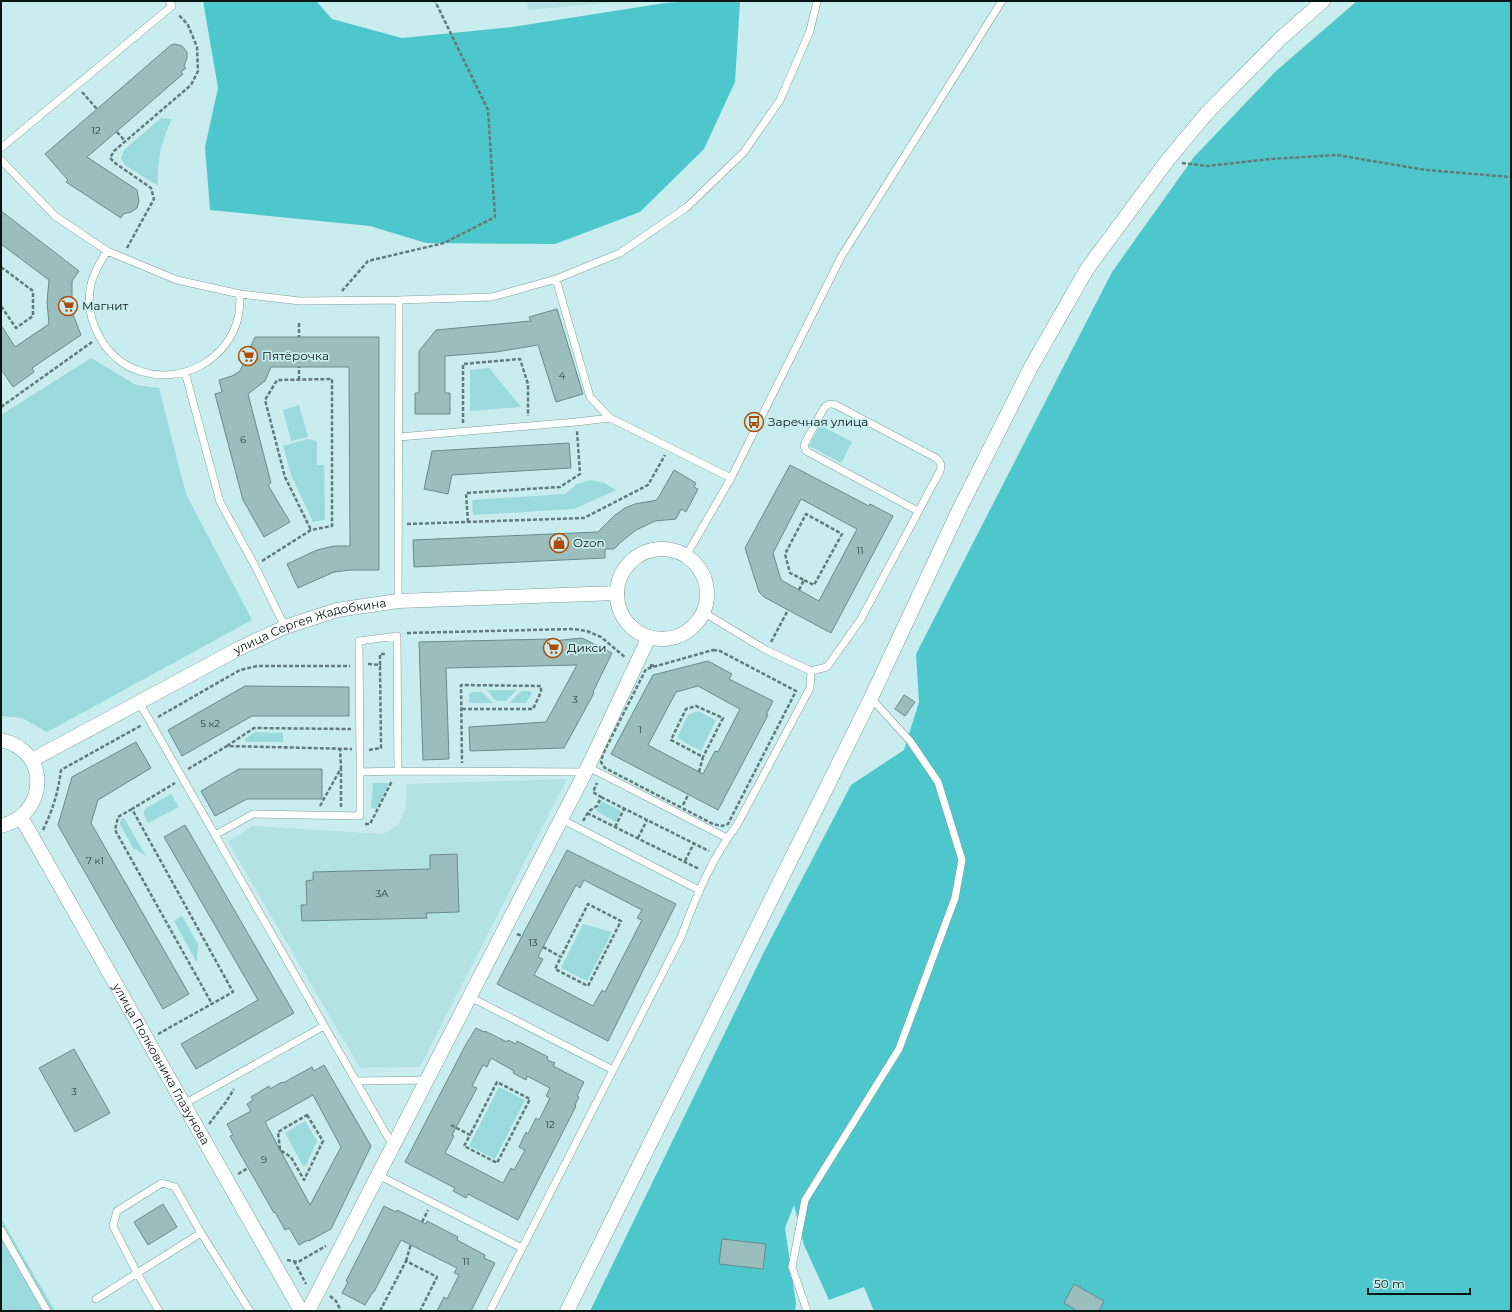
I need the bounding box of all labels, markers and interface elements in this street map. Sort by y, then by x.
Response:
house number: 12 [91,124,101,137]
supermarket icon: Магнит [57,295,79,317]
place label: Магнит [82,298,129,313]
supermarket icon: Пятёрочка [237,345,259,367]
place label: Пятёрочка [262,348,329,363]
house number: 4 [559,369,566,382]
bus stop icon: Заречная улица [743,411,765,433]
place label: Заречная улица [768,414,868,429]
house number: 6 [240,433,246,446]
shop icon: Ozon [548,532,570,554]
place label: Ozon [573,535,605,550]
house number: 11 [856,544,864,557]
street label: улица Сергея Жадобкина [230,595,387,658]
supermarket icon: Дикси [542,637,564,659]
place label: Дикси [567,640,607,655]
house number: 3 [572,693,578,706]
house number: 5 к2 [200,717,220,730]
house number: 1 [638,723,642,736]
house number: 7 к1 [86,854,104,867]
house number: 3А [375,887,389,900]
house number: 13 [528,936,538,949]
street label: улица Полковника Глазунова [109,979,213,1147]
house number: 3 [71,1085,77,1098]
house number: 12 [545,1118,555,1131]
house number: 9 [261,1153,267,1166]
house number: 11 [462,1255,470,1268]
scale bar [1368,1270,1470,1296]
text: 50 m [1374,1276,1405,1291]

